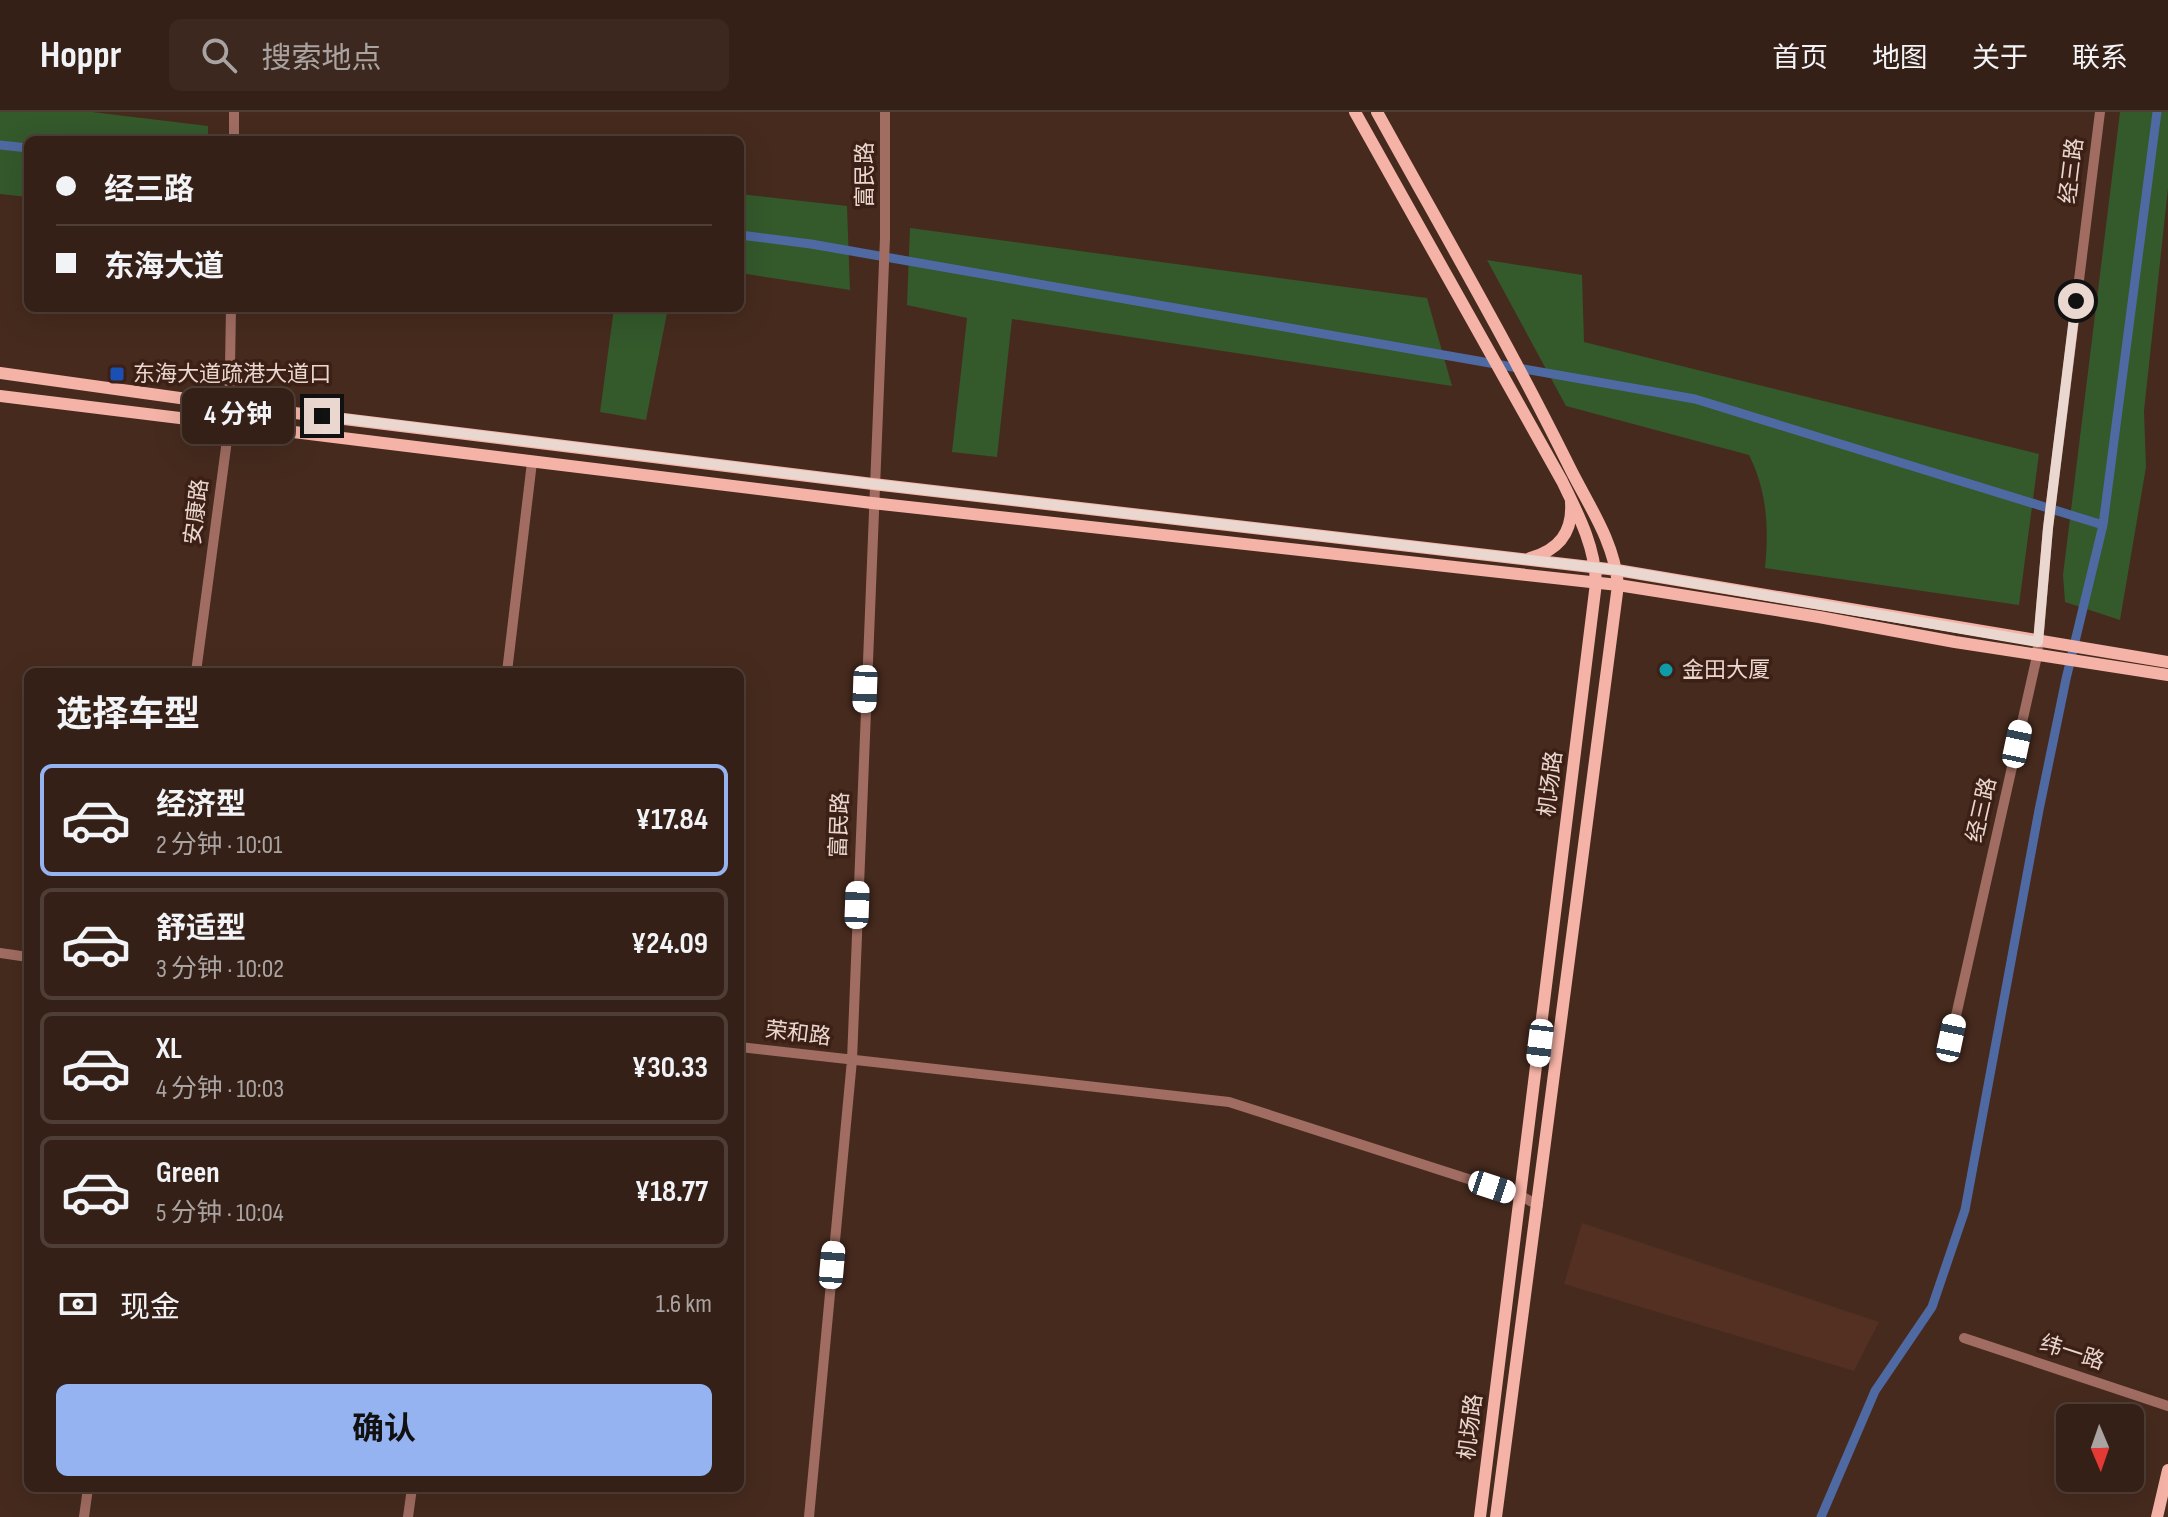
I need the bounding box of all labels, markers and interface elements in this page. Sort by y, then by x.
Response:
search box [169,19,729,91]
text: Hoppr [40,33,121,78]
icon: search [197,33,241,77]
text: 搜索地点 [261,41,381,77]
text: 首页 [1772,42,1828,75]
text: 地图 [1872,42,1928,75]
text: 关于 [1972,42,2028,75]
text: 联系 [2072,42,2128,75]
street label: 经三路 [2055,137,2089,205]
street label: 富民路 [852,142,879,208]
text: 经三路 [104,172,194,208]
text: 东海大道 [104,249,224,285]
route start [2058,283,2094,319]
place label: 东海大道疏港大道口 [133,361,331,388]
marker: 东海大道疏港大道口 [108,365,126,383]
callout: 4 分钟 [182,388,294,444]
route end [304,398,340,434]
text: 4 分钟 [204,400,272,431]
street label: 安康路 [180,478,214,546]
place label: 金田大厦 [1682,657,1770,684]
marker: 金田大厦 [1657,661,1675,679]
car [852,665,878,713]
text: 选择车型 [56,694,200,737]
car [2000,718,2034,770]
street label: 机场路 [1534,750,1568,818]
street label: 经三路 [1961,775,2003,845]
icon: car [60,784,132,856]
text: 经济型 [156,787,246,823]
street label: 富民路 [825,792,855,858]
text: ¥17.84 [635,802,708,838]
text: 2 分钟 · 10:01 [156,830,282,861]
car [844,881,870,929]
icon: car [60,908,132,980]
text: 舒适型 [156,911,246,947]
text: ¥24.09 [631,926,708,962]
text: 3 分钟 · 10:02 [156,954,284,985]
car [1934,1012,1968,1064]
street label: 荣和路 [764,1017,832,1051]
car [1525,1018,1555,1068]
text: XL [156,1031,182,1067]
icon: car [60,1032,132,1104]
text: ¥30.33 [632,1050,708,1086]
text: 4 分钟 · 10:03 [156,1074,284,1105]
text: Green [156,1155,220,1191]
icon: car [60,1156,132,1228]
car [1465,1168,1519,1206]
text: ¥18.77 [635,1174,708,1210]
text: 5 分钟 · 10:04 [156,1198,284,1229]
car [818,1240,846,1290]
icon: cash [56,1282,100,1326]
text: 1.6 km [656,1289,712,1320]
text: 现金 [120,1290,180,1326]
street label: 纬一路 [2036,1330,2108,1376]
button: 确认 [56,1384,712,1476]
street label: 机场路 [1454,1393,1488,1461]
north arrow [2056,1404,2144,1492]
map controls [2056,1404,2144,1492]

